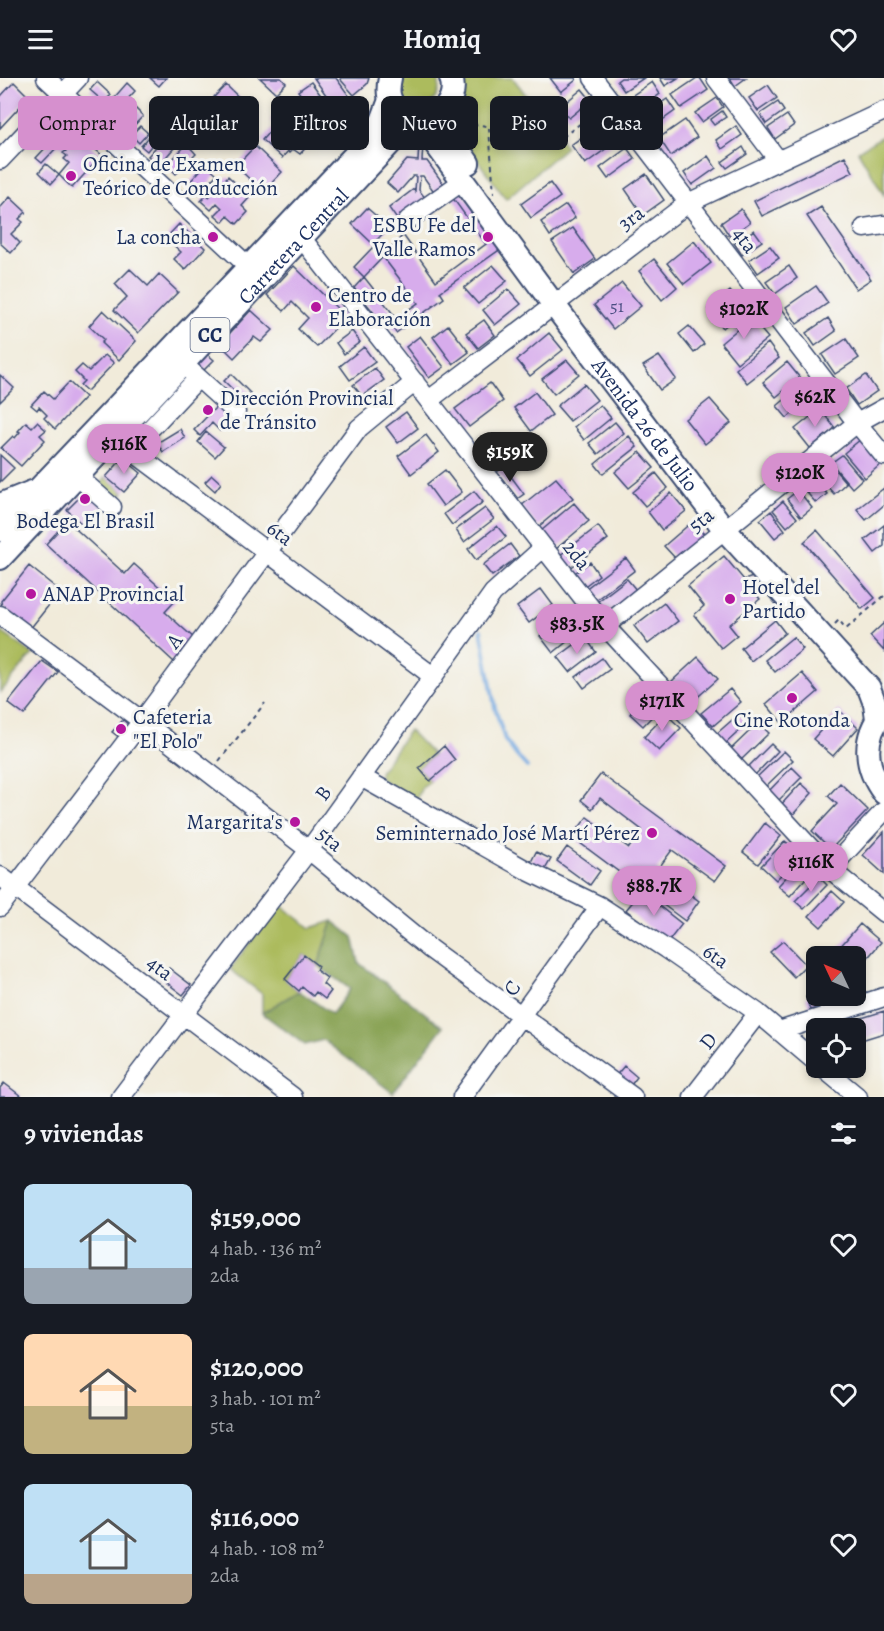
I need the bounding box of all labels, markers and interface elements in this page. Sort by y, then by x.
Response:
text: Homiq [403,21,481,57]
icon: menu [24,23,57,56]
icon: heart [827,23,860,56]
chip: Comprar [18,96,137,150]
chip: Alquilar [149,96,259,150]
chip: Filtros [271,96,369,150]
chip: Nuevo [381,96,478,150]
chip: Piso [490,96,568,150]
chip: Casa [580,96,663,150]
place label: Oficina de Examen Teórico de Conducción [83,150,278,202]
marker: Oficina de Examen Teórico de Conducción [64,169,78,183]
street label: Carretera Central [232,182,355,310]
street label: 3ra [612,199,650,237]
place label: ESBU Fe del Valle Ramos [372,211,476,263]
street label: 4ta [726,221,764,259]
place label: La concha [116,223,201,251]
marker: La concha [206,230,220,244]
marker: ESBU Fe del Valle Ramos [481,230,495,244]
place label: Centro de Elaboración [328,281,431,333]
pin: $102K [702,289,786,340]
house number: 51 [610,294,624,318]
text: $102K [719,295,769,322]
marker: Centro de Elaboración [309,300,323,314]
road number: CC [190,318,230,352]
street label: Avenida 26 de Julio [585,351,705,497]
pin: $62K [779,377,851,428]
text: $62K [794,383,836,410]
place label: Dirección Provincial de Tránsito [220,384,393,436]
marker: Dirección Provincial de Tránsito [201,403,215,417]
pin: $116K [82,424,166,475]
text: $116K [101,430,147,457]
pin: $159K [468,432,552,483]
text: $159K [486,438,534,465]
pin: $120K [758,453,842,504]
text: $120K [775,459,825,486]
marker: Bodega El Brasil [78,492,92,506]
street label: 5ta [682,501,720,539]
place label: Bodega El Brasil [16,507,154,535]
street label: 6ta [261,514,299,552]
street label: 2da [556,534,598,576]
place label: Hotel del Partido [742,573,819,625]
place label: ANAP Provincial [42,580,184,608]
marker: ANAP Provincial [24,587,38,601]
marker: Hotel del Partido [723,592,737,606]
pin: $83.5K [528,604,626,655]
text: $83.5K [550,610,604,637]
street label: A [159,627,189,655]
pin: $171K [620,681,704,732]
text: $171K [639,687,685,714]
marker: Cine Rotonda [785,691,799,705]
place label: Cafeteria "El Polo" [133,703,212,755]
place label: Cine Rotonda [734,706,850,734]
marker: Cafeteria "El Polo" [114,722,128,736]
street label: B [308,780,338,806]
place label: Margarita's [186,808,283,836]
marker: Margarita's [288,815,302,829]
place label: Seminternado José Martí Pérez [376,819,640,847]
street label: 5ta [311,820,349,858]
marker: Seminternado José Martí Pérez [645,826,659,840]
pin: $116K [769,842,853,893]
text: $116K [788,848,834,875]
pin: $88.7K [605,866,703,917]
text: $88.7K [626,872,682,899]
street label: 6ta [697,937,735,975]
north arrow [806,946,866,1006]
map controls [806,946,866,1078]
street label: 4ta [141,949,179,987]
street label: C [497,974,527,1002]
button: locate [806,1018,866,1078]
street label: D [692,1027,724,1055]
text: 9 viviendas [24,1116,144,1151]
icon: filters [827,1117,860,1150]
text: $159,000 [210,1200,301,1235]
icon: home [72,1208,144,1280]
icon: heart [827,1228,860,1261]
text: 4 hab. · 136 m² [210,1235,322,1262]
text: 2da [210,1262,240,1289]
text: $120,000 [210,1350,303,1385]
icon: home [72,1358,144,1430]
icon: heart [827,1378,860,1411]
text: 3 hab. · 101 m² [210,1385,321,1412]
text: 5ta [210,1412,235,1439]
text: $116,000 [210,1500,299,1535]
icon: home [72,1508,144,1580]
icon: heart [827,1528,860,1561]
text: 4 hab. · 108 m² [210,1535,324,1562]
text: 2da [210,1562,240,1589]

